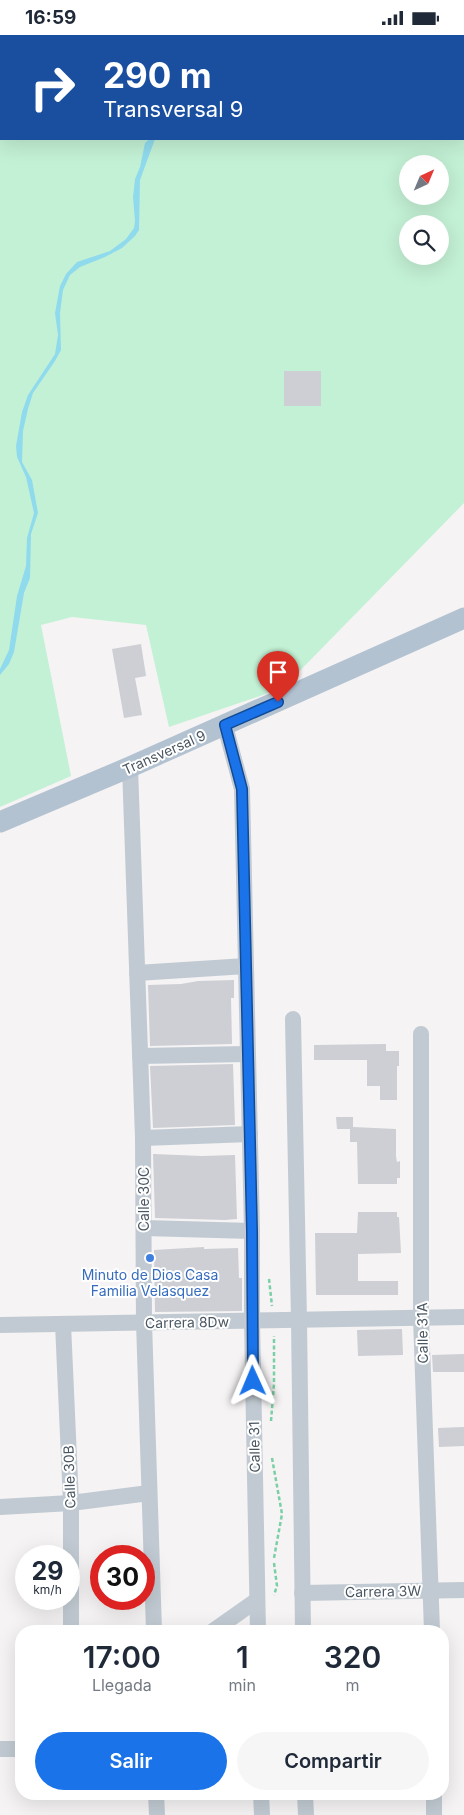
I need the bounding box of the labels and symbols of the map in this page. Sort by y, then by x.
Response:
north arrow [399,155,449,205]
pin [257,651,299,702]
street label: Transversal 9 [120,726,208,778]
street label: Calle 30C [135,1167,152,1231]
marker: Minuto de Dios Casa Familia Velasquez [144,1252,156,1264]
place label: Minuto de Dios Casa Familia Velasquez [82,1266,218,1299]
street label: Calle 31A [413,1302,431,1364]
street label: Carrera 8Dw [145,1313,229,1331]
position arrow [226,1354,278,1406]
street label: Calle 31 [245,1421,263,1473]
street label: Calle 30B [59,1445,79,1509]
speed limit sign: 30 [90,1545,155,1610]
street label: Carrera 3W [345,1582,421,1600]

